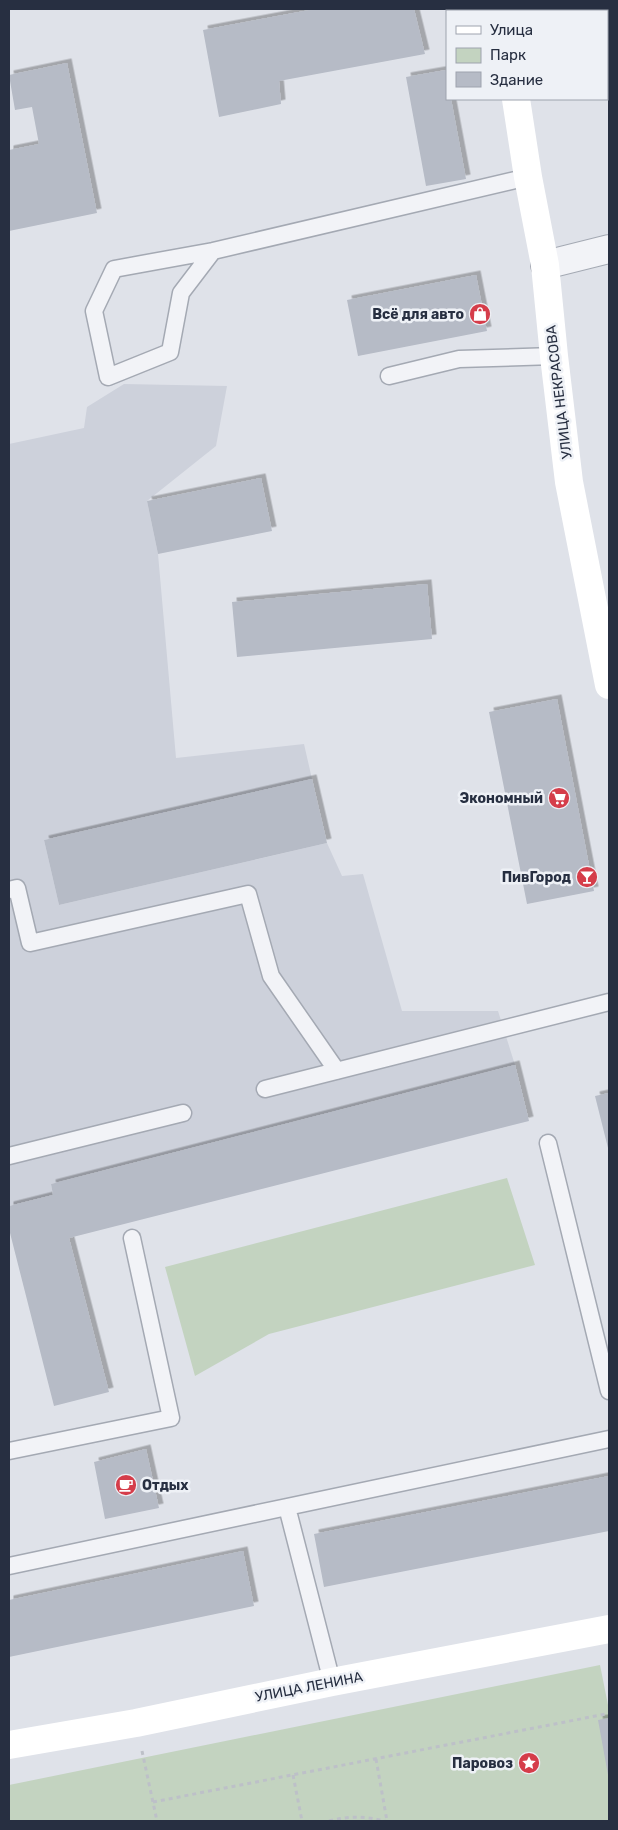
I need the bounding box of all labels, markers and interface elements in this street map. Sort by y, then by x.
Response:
legend [446,10,608,100]
text: Улица [490,21,533,39]
text: Парк [490,46,526,64]
text: Здание [490,71,543,89]
shop icon: Всё для авто [468,302,492,326]
place label: Всё для авто [372,306,464,323]
street label: УЛИЦА НЕКРАСОВА [542,324,576,460]
supermarket icon: Экономный [547,786,571,810]
place label: Экономный [460,790,543,807]
bar icon: ПивГород [575,865,599,889]
place label: ПивГород [502,869,571,886]
cafe icon: Отдых [114,1473,138,1497]
place label: Отдых [142,1477,189,1494]
street label: УЛИЦА ЛЕНИНА [254,1668,365,1706]
place icon: Паровоз [517,1751,541,1775]
place label: Паровоз [452,1755,513,1772]

